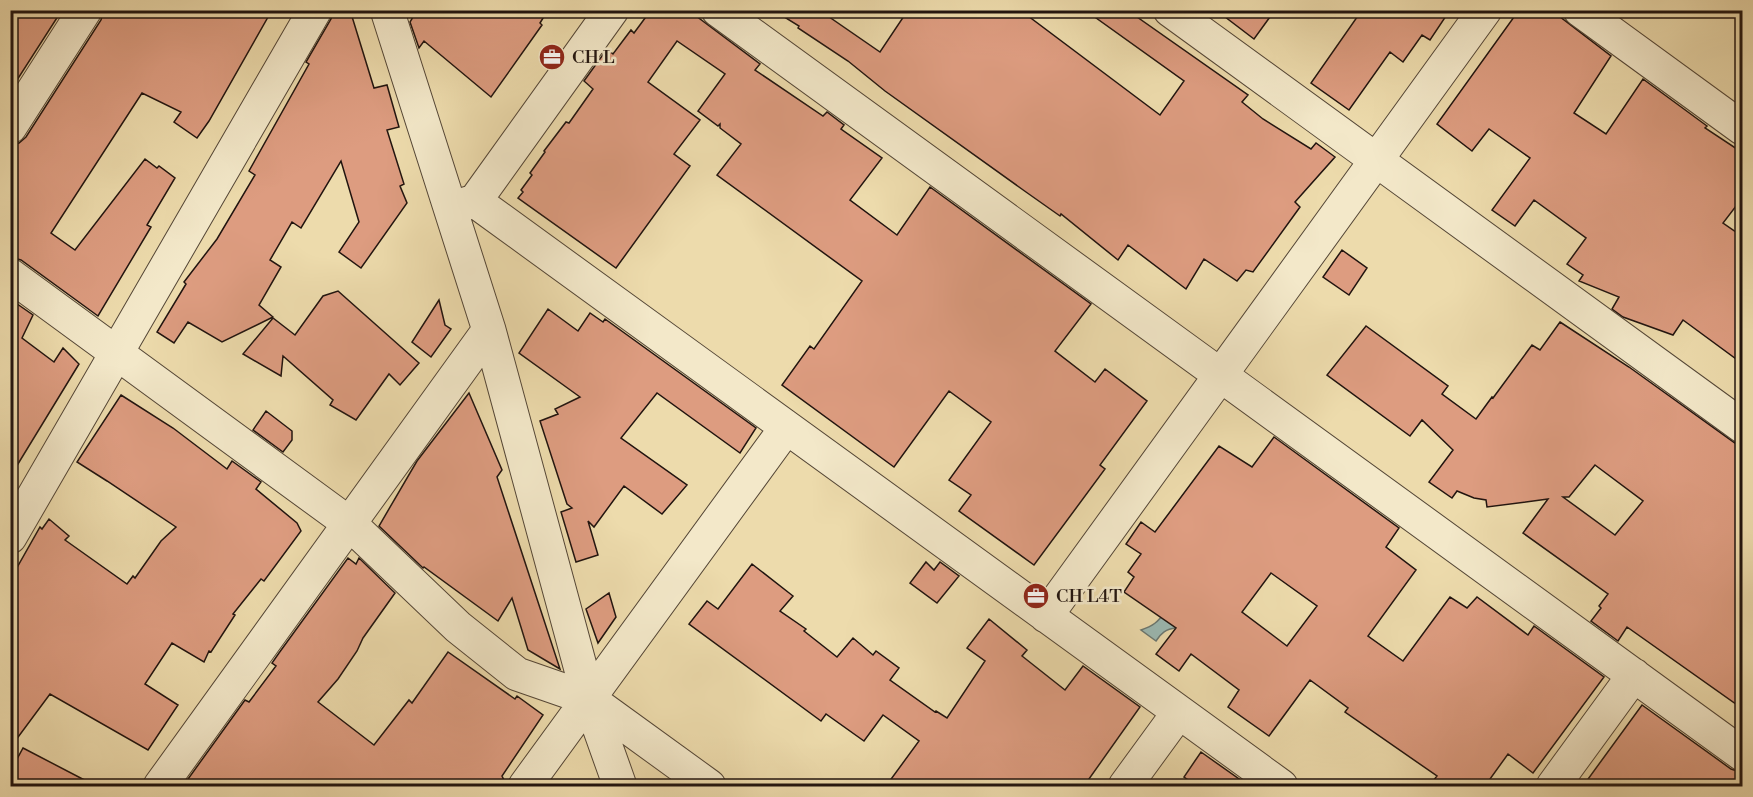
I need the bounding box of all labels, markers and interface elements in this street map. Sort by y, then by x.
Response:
office icon: CH L [537,42,567,72]
place label: CH L [572,46,615,69]
office icon: CH L4T [1021,581,1051,611]
place label: CH L4T [1056,585,1122,608]

